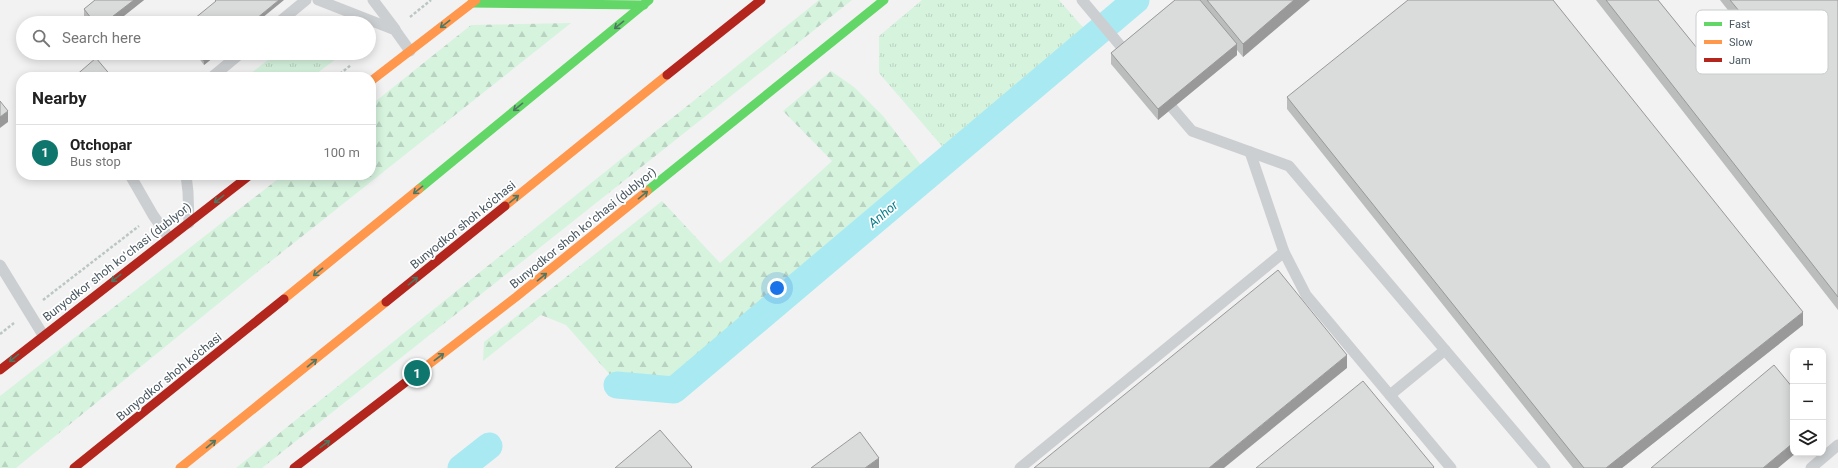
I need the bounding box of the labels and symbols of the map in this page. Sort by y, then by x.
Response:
legend [1696,10,1828,74]
text: Fast [1729,18,1751,31]
one-way arrow [440,20,451,28]
one-way arrow [614,20,624,29]
text: Slow [1729,36,1753,49]
text: Jam [1729,54,1751,67]
one-way arrow [513,103,524,112]
street label: Bunyodkor shoh koʻchasi (dublyor) [507,165,659,291]
street label: Bunyodkor shoh ko'chasi [407,178,519,272]
one-way arrow [413,185,423,194]
one-way arrow [637,191,648,200]
one-way arrow [214,195,225,203]
one-way arrow [509,195,520,203]
water label: Anhor [865,197,901,231]
street label: Bunyodkor shoh koʻchasi (dublyor) [40,200,194,324]
one-way arrow [312,268,323,277]
one-way arrow [536,273,547,281]
one-way arrow [111,274,122,283]
one-way arrow [408,277,419,285]
your location [767,278,787,298]
street label: Bunyodkor shoh ko'chasi [113,330,225,424]
one-way arrow [433,352,444,361]
one-way arrow [9,354,19,363]
one-way arrow [307,358,318,367]
pin: 1 [404,358,430,388]
one-way arrow [205,439,216,448]
one-way arrow [319,440,330,449]

